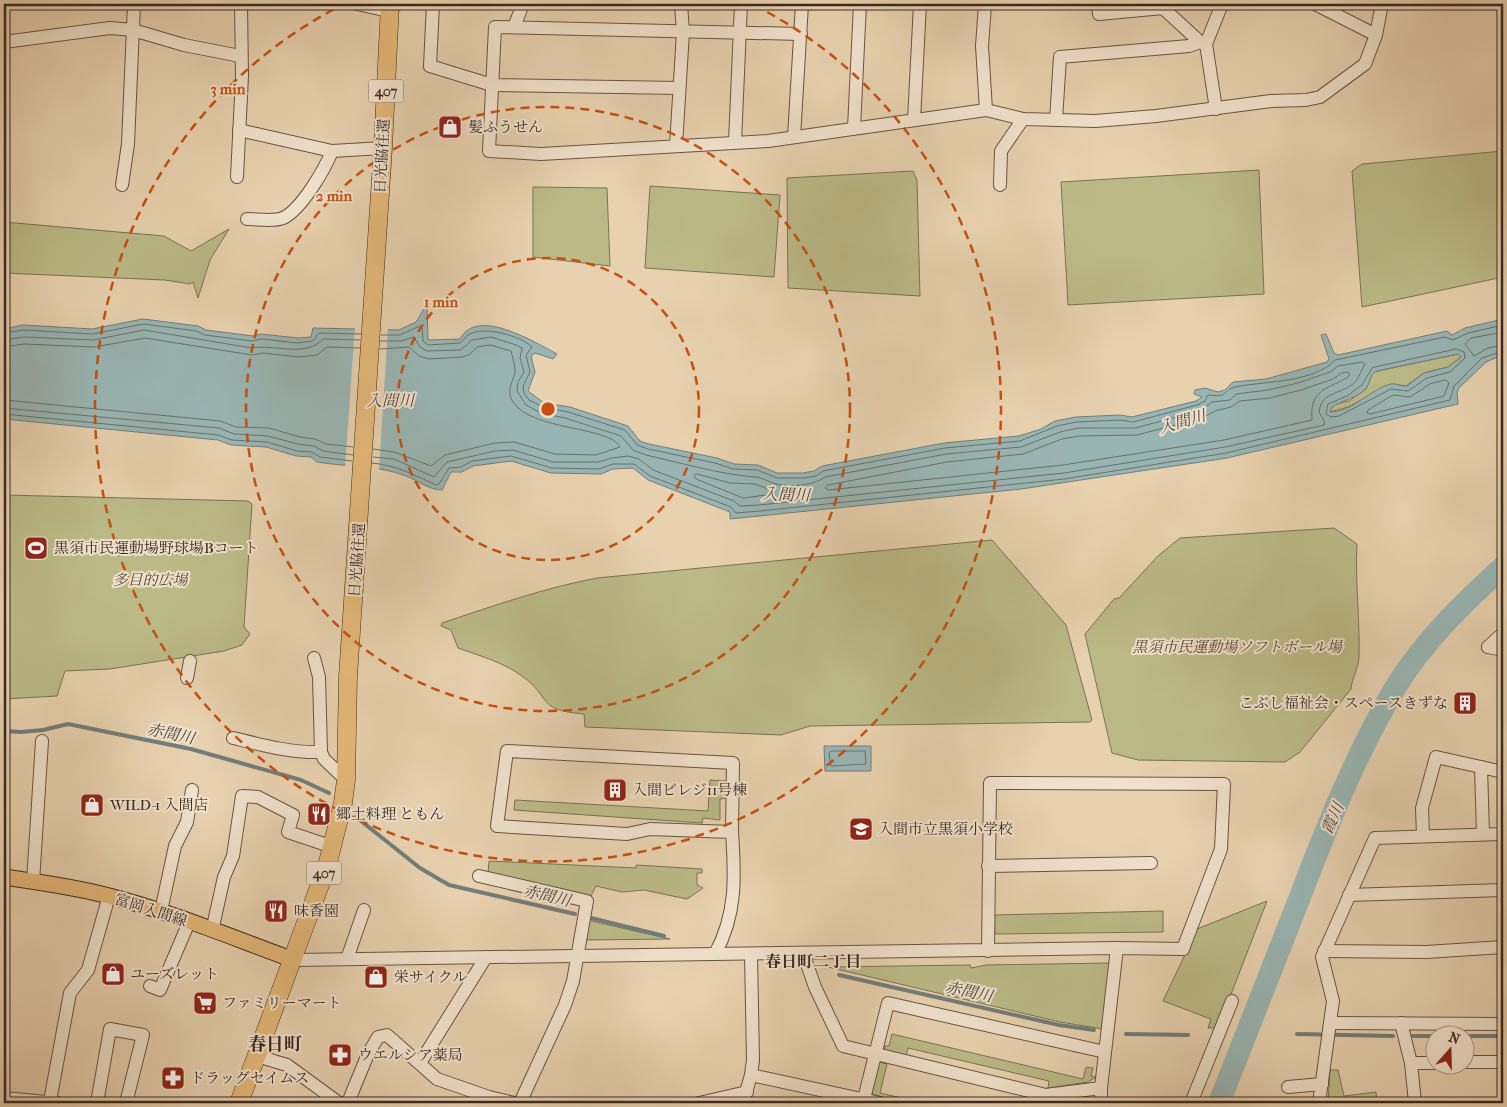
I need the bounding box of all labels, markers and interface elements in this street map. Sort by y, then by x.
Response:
text: 3 min [211,80,246,98]
road number: 407 [368,80,404,102]
shop icon: 髪ふうせん [437,114,463,140]
street label: 日光脇往還 [371,118,393,194]
place label: 髪ふうせん [468,118,543,136]
text: 2 min [316,187,353,205]
text: 1 min [424,293,458,311]
water label: 入間川 [366,391,416,410]
centre of rings [539,400,557,418]
water label: 入間川 [1156,405,1210,437]
water label: 入間川 [762,484,812,505]
street label: 日光脇往還 [345,522,369,598]
sports icon: 黒須市民運動場野球場Bコート [23,535,49,561]
place label: 黒須市民運動場野球場Bコート [54,539,259,557]
park label: 多目的広場 [112,571,189,589]
park label: 黒須市民運動場ソフトボール場 [1132,638,1344,656]
building icon: こぶし福祉会・スペースきずな [1452,690,1478,716]
place label: こぶし福祉会・スペースきずな [1239,694,1448,712]
water label: 赤間川 [145,719,198,748]
building icon: 入間ビレジ11号棟 [602,777,628,803]
place label: 入間ビレジ11号棟 [632,781,747,799]
shop icon: WILD-1 入間店 [79,792,105,818]
place label: WILD-1 入間店 [109,796,209,814]
water label: 霞川 [1317,798,1348,837]
restaurant icon: 郷土料理 ともん [306,801,332,827]
place label: 郷土料理 ともん [336,805,444,823]
school or university icon: 入間市立黒須小学校 [848,816,874,842]
place label: 入間市立黒須小学校 [878,820,1013,838]
road number: 407 [306,861,342,884]
water label: 赤間川 [521,881,574,911]
street label: 富岡入間線 [113,890,189,930]
restaurant icon: 味香園 [263,898,289,924]
place label: 味香園 [294,902,339,920]
district label: 春日町二丁目 [765,952,861,971]
shop icon: ユーズレット [100,961,126,987]
shop icon: 栄サイクル [363,964,389,990]
place label: ユーズレット [130,965,219,983]
place label: 栄サイクル [394,968,467,986]
water label: 赤間川 [943,977,996,1006]
supermarket icon: ファミリーマート [192,990,218,1016]
place label: ファミリーマート [222,994,342,1012]
north arrow [1424,1024,1474,1074]
text: N [1446,1028,1463,1048]
district label: 春日町 [248,1034,302,1055]
pharmacy icon: ウエルシア薬局 [327,1042,353,1068]
place label: ウエルシア薬局 [358,1046,463,1064]
pharmacy icon: ドラッグセイムス [160,1065,186,1091]
place label: ドラッグセイムス [190,1069,309,1087]

